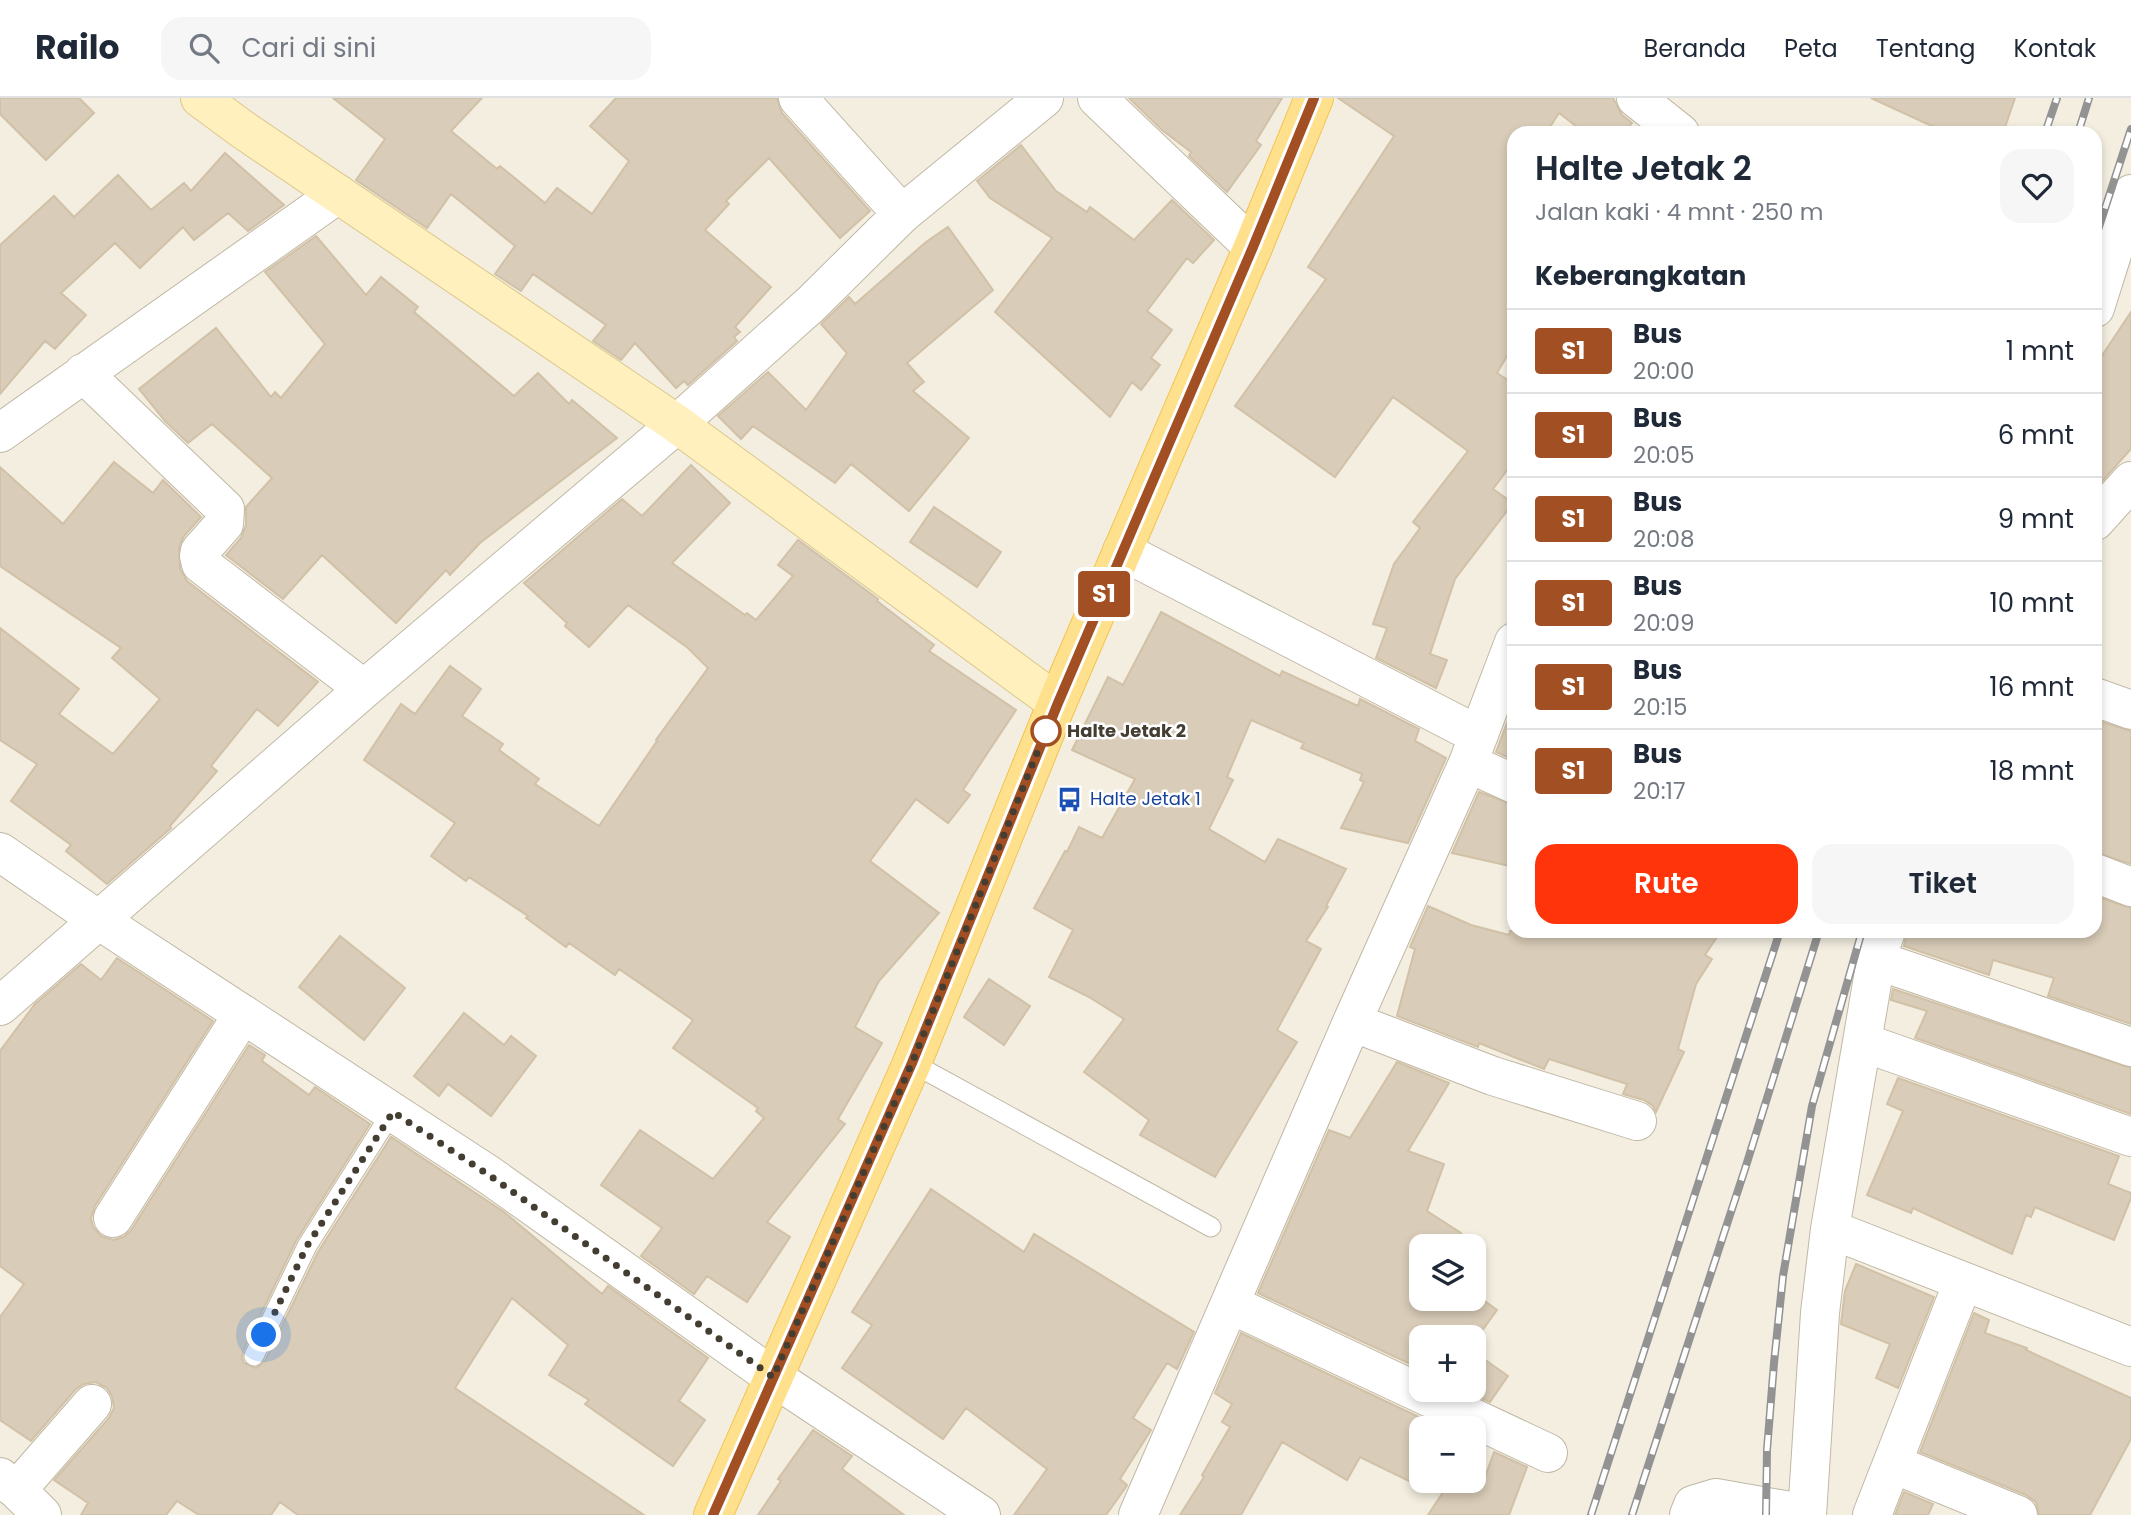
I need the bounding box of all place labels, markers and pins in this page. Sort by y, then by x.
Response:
marker: Halte Jetak 2 [1031,716,1061,746]
place label: Halte Jetak 2 [1067,718,1186,743]
bus stop icon: Halte Jetak 1 [1056,785,1084,813]
place label: Halte Jetak 1 [1090,786,1201,811]

